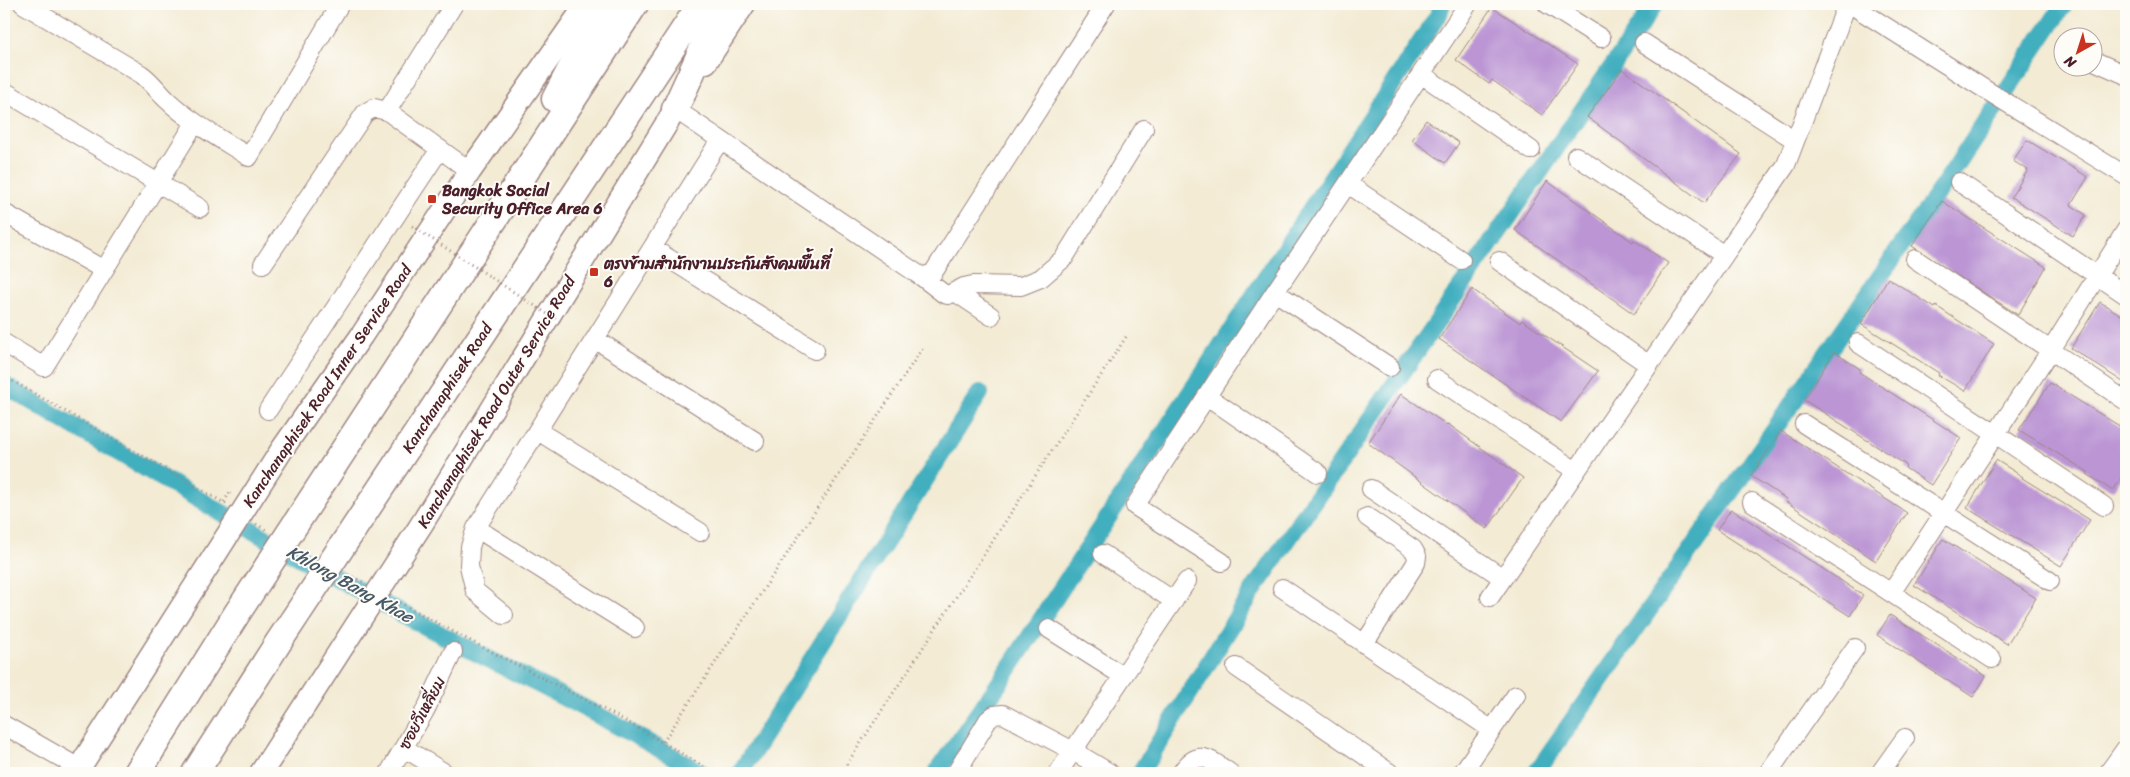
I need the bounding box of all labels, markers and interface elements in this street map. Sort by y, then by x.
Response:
north arrow [2052,28,2102,78]
text: N [2058,49,2083,75]
place label: Bangkok Social Security Office Area 6 [441,176,603,223]
marker: Bangkok Social Security Office Area 6 [426,193,438,205]
place label: ตรงข้ามสำนักงานประกันสังคมพื้นที่ 6 [603,247,833,296]
street label: Kanchanaphisek Road Inner Service Road [234,257,421,514]
marker: ตรงข้ามสำนักงานประกันสังคมพื้นที่ 6 [588,266,600,278]
street label: Kanchanaphisek Road Outer Service Road [409,269,584,534]
street label: Kanchanaphisek Road [394,315,501,459]
water label: Khlong Bang Khae [281,536,421,633]
street label: ซอยวีเหลี่ยม [390,671,454,755]

